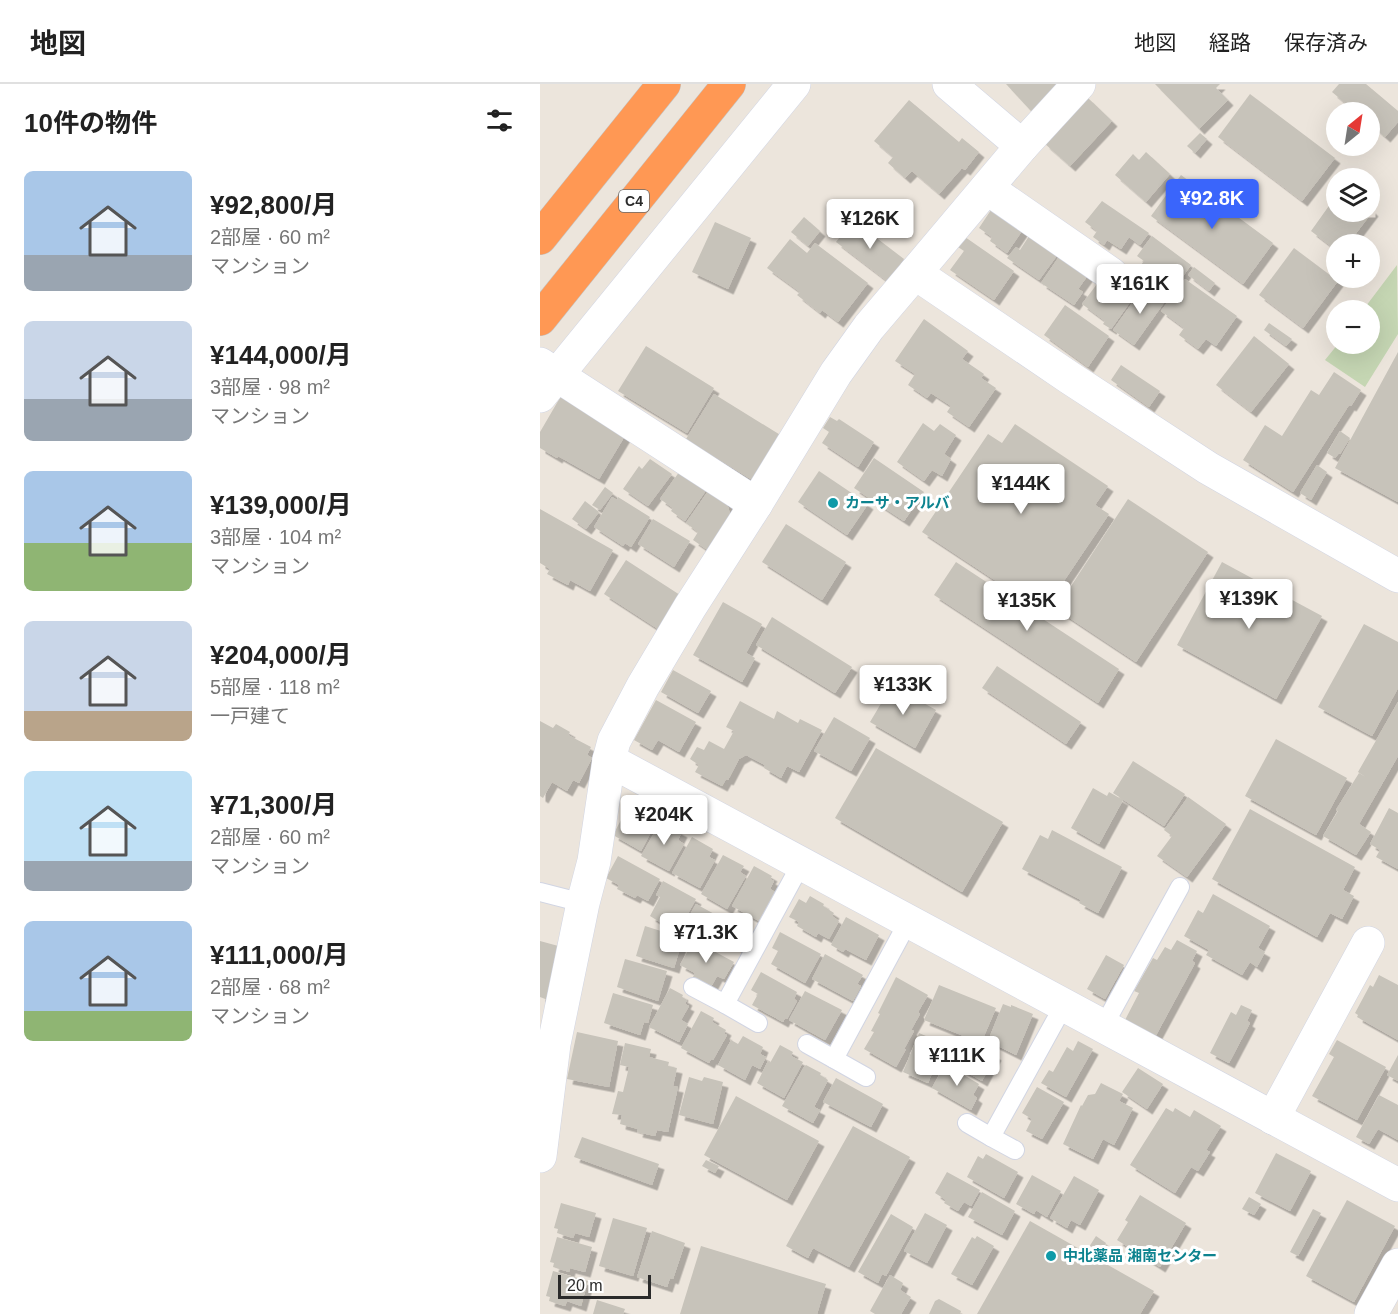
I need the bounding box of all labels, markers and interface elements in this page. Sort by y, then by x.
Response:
text: 地図 [30,28,86,59]
text: 地図 [1134,31,1176,54]
text: 経路 [1209,31,1251,54]
text: 保存済み [1284,31,1368,54]
north arrow [1326,102,1380,156]
map controls [1326,102,1380,354]
icon: filters [483,104,516,137]
text: 10件の物件 [24,108,157,138]
button: layers [1326,168,1380,222]
pin: ¥92.8K [1163,179,1261,230]
text: ¥92.8K [1180,187,1244,209]
text: ¥92,800/月 [210,190,337,220]
road number: C4 [619,190,649,212]
icon: home [72,195,144,267]
pin: ¥126K [828,199,912,250]
text: ¥126K [841,207,899,229]
text: 2部屋 · 60 m² [210,226,330,248]
button: + [1326,234,1380,288]
text: マンション [210,255,310,277]
pin: ¥161K [1098,264,1182,315]
text: ¥161K [1111,272,1169,294]
button: − [1326,300,1380,354]
text: ¥144,000/月 [210,340,352,370]
icon: home [72,345,144,417]
text: 3部屋 · 98 m² [210,376,330,398]
text: マンション [210,405,310,427]
pin: ¥144K [979,464,1063,515]
text: ¥144K [992,472,1050,494]
text: ¥139,000/月 [210,490,352,520]
place label: カーサ・アルバ [845,494,950,511]
icon: home [72,495,144,567]
marker: カーサ・アルバ [826,496,840,510]
text: 3部屋 · 104 m² [210,526,341,548]
text: マンション [210,555,310,577]
pin: ¥139K [1207,579,1291,630]
pin: ¥135K [985,581,1069,632]
text: ¥139K [1220,587,1278,609]
text: ¥135K [998,589,1056,611]
text: ¥204,000/月 [210,640,352,670]
icon: home [72,645,144,717]
pin: ¥133K [861,665,945,716]
text: ¥133K [874,673,932,695]
text: 5部屋 · 118 m² [210,676,340,698]
text: 一戸建て [210,705,290,727]
text: ¥71,300/月 [210,790,337,820]
icon: home [72,795,144,867]
pin: ¥204K [622,795,706,846]
text: ¥204K [635,803,693,825]
text: 2部屋 · 60 m² [210,826,330,848]
text: マンション [210,855,310,877]
pin: ¥71.3K [657,913,755,964]
text: ¥71.3K [674,921,738,943]
text: ¥111,000/月 [210,940,349,970]
icon: home [72,945,144,1017]
text: 2部屋 · 68 m² [210,976,330,998]
text: マンション [210,1005,310,1027]
pin: ¥111K [915,1036,999,1087]
text: ¥111K [929,1044,985,1066]
place label: 中北薬品 湘南センター [1063,1247,1217,1264]
marker: 中北薬品 湘南センター [1044,1249,1058,1263]
scale bar [558,1272,651,1300]
text: 20 m [567,1277,603,1294]

